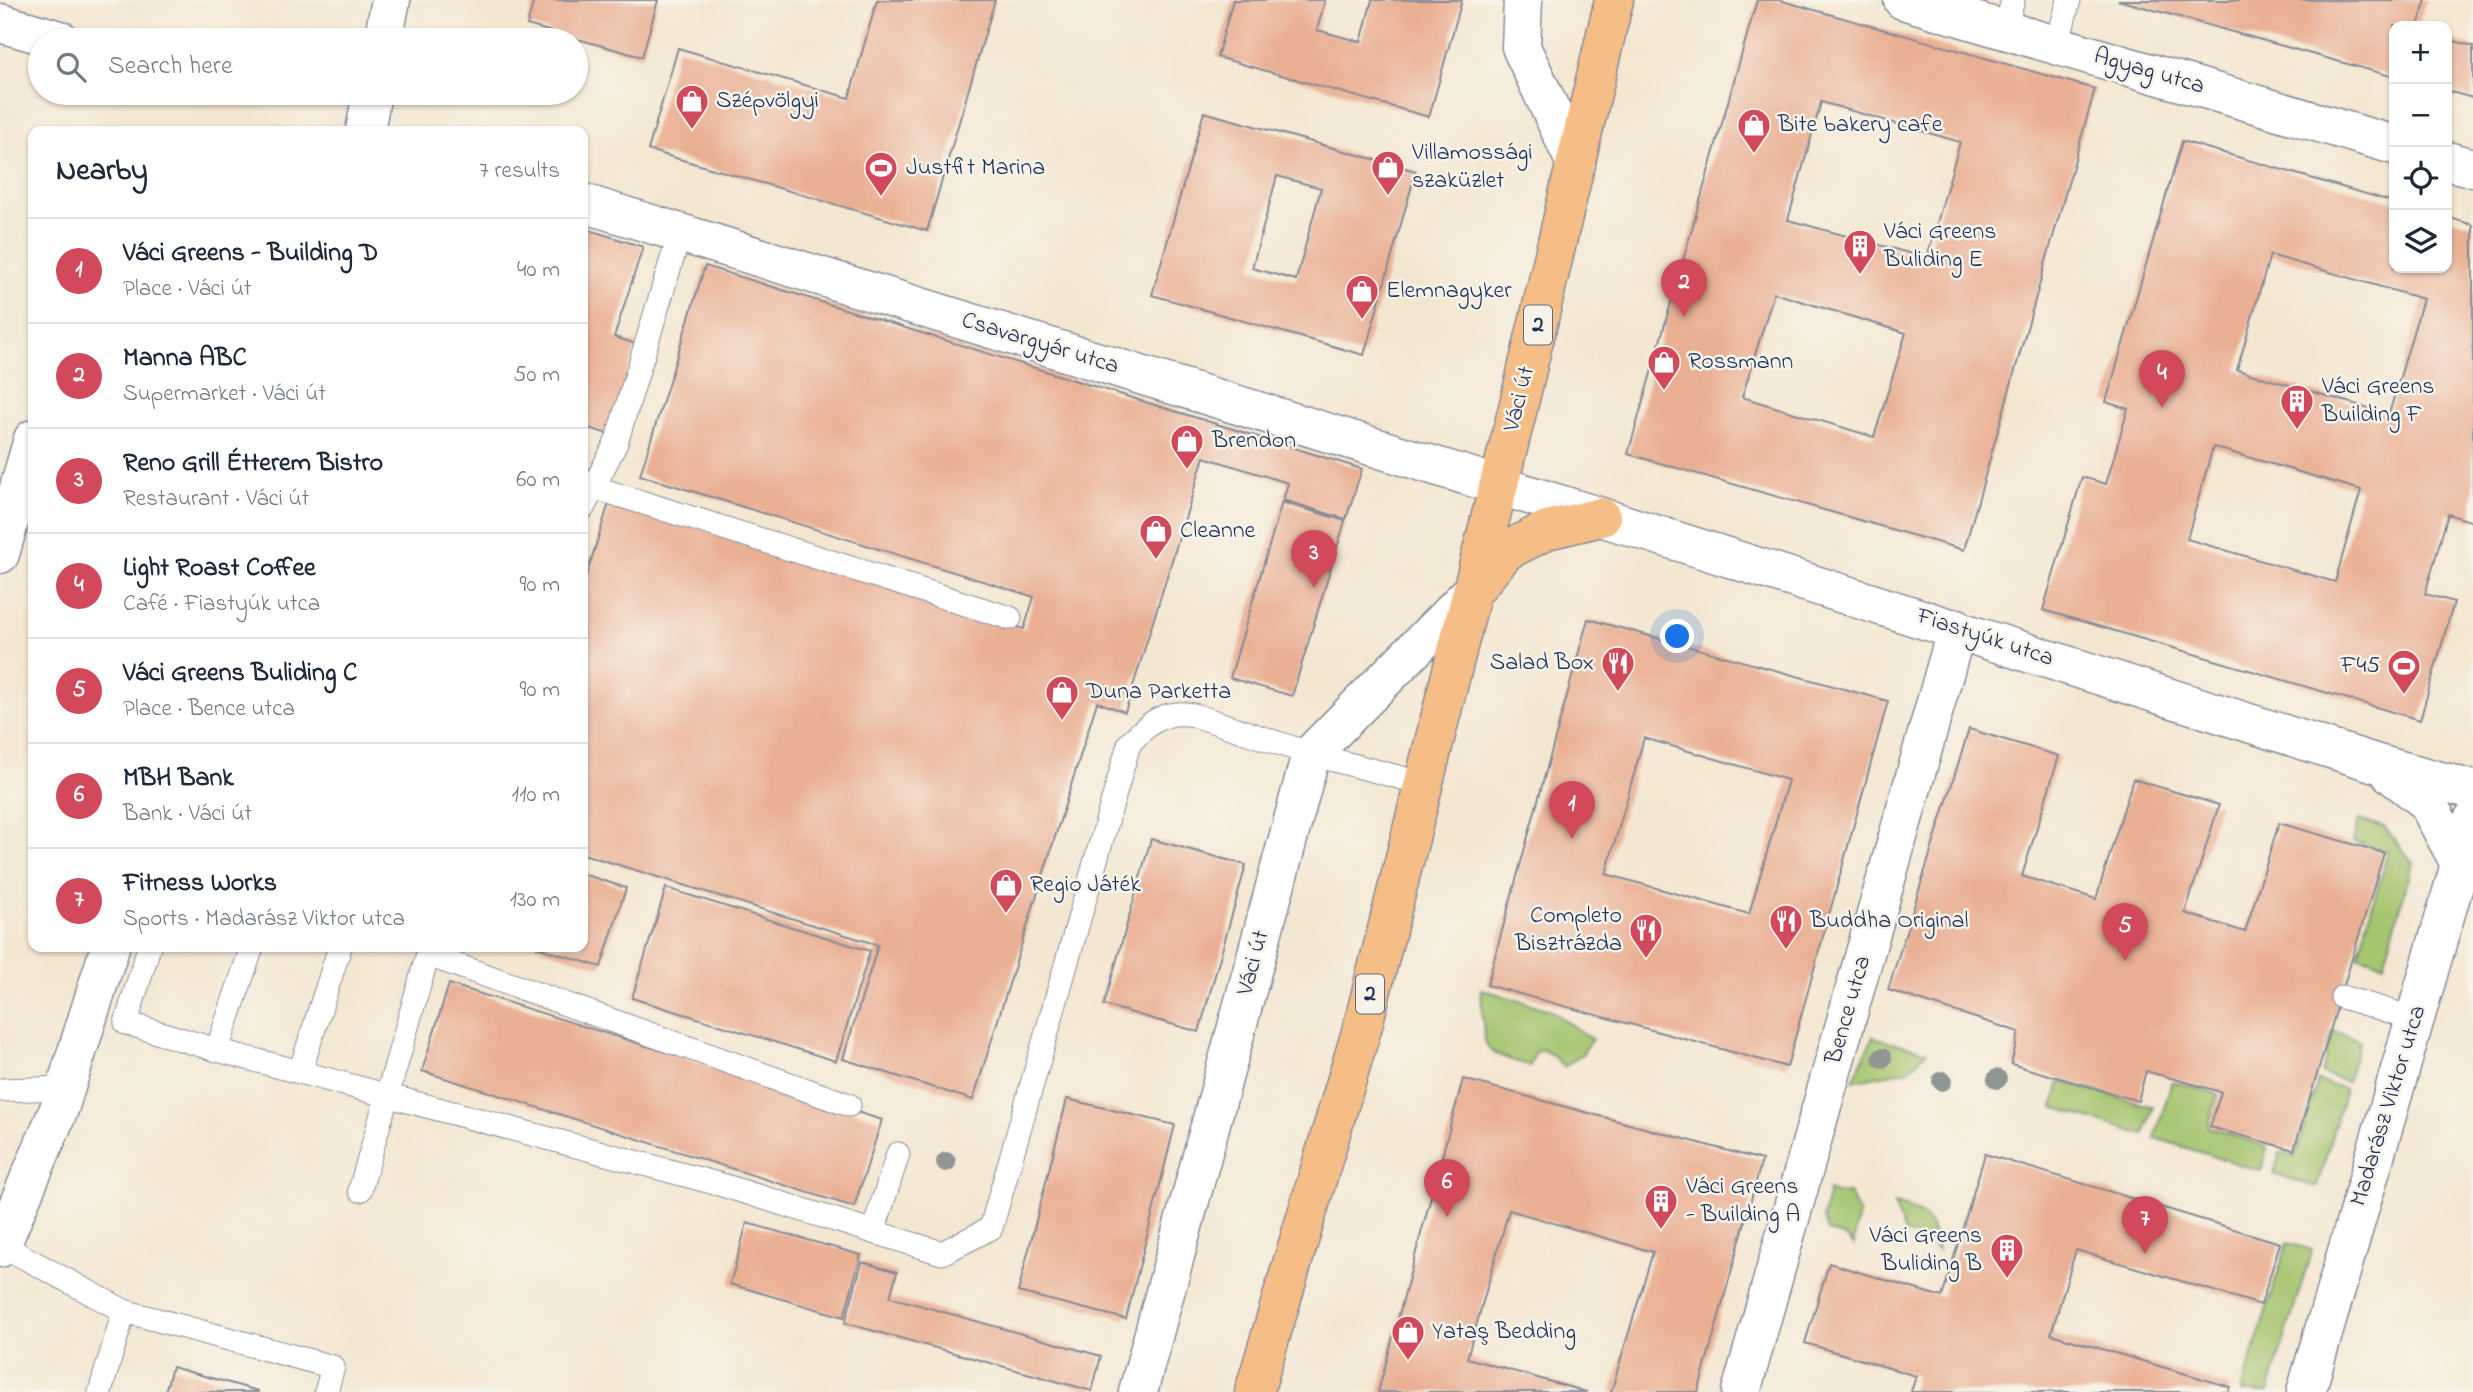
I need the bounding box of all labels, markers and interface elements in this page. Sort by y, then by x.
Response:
map controls [2389,21,2452,273]
button: + [2389,21,2452,84]
search box [28,28,588,105]
street label: Agyag utca [2089,39,2209,105]
icon: search [52,48,90,86]
text: Search here [108,48,233,86]
shop icon: Szépvölgyi [673,82,711,131]
place label: Szépvölgyi [716,84,819,120]
button: − [2389,84,2452,147]
shop icon: Bite bakery cafe [1735,106,1773,155]
place label: Bite bakery cafe [1777,108,1943,144]
place label: Villamossági szaküzlet [1411,136,1533,199]
button: locate [2389,147,2452,210]
shop icon: Villamossági szaküzlet [1369,148,1407,197]
sports icon: Justfit Marina [862,149,900,198]
text: Nearby [56,150,148,194]
place label: Justfit Marina [906,151,1045,186]
text: 7 results [479,155,560,188]
button: layers [2389,210,2452,273]
place label: Váci Greens Buliding E [1883,215,1996,278]
building icon: Váci Greens Buliding E [1841,227,1879,276]
text: Váci Greens - Building D [123,235,378,273]
text: 1 [75,254,83,287]
text: 40 m [517,254,560,287]
pin: 2 [1661,259,1707,317]
shop icon: Elemnagyker [1343,272,1381,321]
text: Place · Váci út [123,273,252,306]
place label: Elemnagyker [1386,274,1512,310]
street label: Csavargyár utca [957,303,1123,386]
road number: 2 [1524,306,1552,344]
text: Manna ABC [123,340,247,378]
shop icon: Rossmann [1645,343,1683,392]
place label: Rossmann [1688,345,1793,380]
pin: 4 [2139,350,2185,408]
text: 2 [73,359,85,392]
text: 50 m [513,359,560,392]
street label: Váci út [1495,363,1545,436]
place label: Váci Greens Building F [2321,370,2434,433]
text: Supermarket · Váci út [123,378,326,411]
building icon: Váci Greens Building F [2278,382,2316,431]
shop icon: Brendon [1168,422,1206,471]
place label: Brendon [1211,424,1296,459]
text: Reno Grill Étterem Bistro [123,445,383,483]
text: 3 [74,464,84,497]
text: 60 m [516,464,560,497]
text: Restaurant · Váci út [123,483,309,516]
shop icon: Cleanne [1137,512,1175,561]
place label: Cleanne [1180,514,1256,549]
pin: 3 [1291,530,1337,588]
text: Light Roast Coffee [123,550,316,588]
text: 4 [74,569,84,602]
text: 90 m [520,569,560,602]
text: Café · Fiastyúk utca [123,588,320,621]
street label: Fiastyúk utca [1911,599,2058,678]
your location [1660,619,1694,653]
restaurant icon: Salad Box [1599,644,1637,693]
place label: Salad Box [1490,646,1594,681]
sports icon: F45 [2385,647,2423,696]
place label: F45 [2340,649,2380,684]
text: Váci Greens Buliding C [123,655,357,693]
shop icon: Duna Parketta [1043,673,1081,722]
text: 5 [72,674,86,707]
text: 90 m [520,674,560,707]
place label: Duna Parketta [1085,675,1231,710]
text: Place · Bence utca [123,693,295,726]
text: MBH Bank [123,760,234,798]
text: 6 [74,779,84,812]
text: 110 m [512,779,560,812]
pin: 1 [1549,781,1595,839]
text: Bank · Váci út [123,798,252,831]
text: Fitness Works [123,865,277,903]
shop icon: Regio Játék [987,866,1025,915]
place label: Regio Játék [1030,868,1141,903]
text: 7 [74,884,84,917]
text: 130 m [510,884,560,917]
place label: Completo Bisztrázda [1514,899,1622,962]
restaurant icon: Buddha Original [1767,902,1805,951]
text: Sports · Madarász Viktor utca [123,903,405,936]
pin: 5 [2102,903,2148,961]
place label: Buddha Original [1809,904,1969,939]
restaurant icon: Completo Bisztrázda [1627,911,1665,960]
street label: Váci út [1228,927,1279,1000]
street label: Bence utca [1817,952,1881,1069]
road number: 2 [1356,974,1384,1014]
street label: Madarász Viktor utca [2342,1001,2436,1211]
pin: 6 [1424,1159,1470,1217]
place label: Váci Greens - Building A [1685,1170,1800,1233]
building icon: Váci Greens - Building A [1642,1182,1680,1231]
pin: 7 [2122,1196,2168,1254]
place label: Váci Greens Buliding B [1869,1219,1982,1282]
building icon: Váci Greens Buliding B [1988,1231,2026,1280]
shop icon: Yataş Bedding [1389,1313,1427,1362]
place label: Yataş Bedding [1432,1315,1576,1350]

